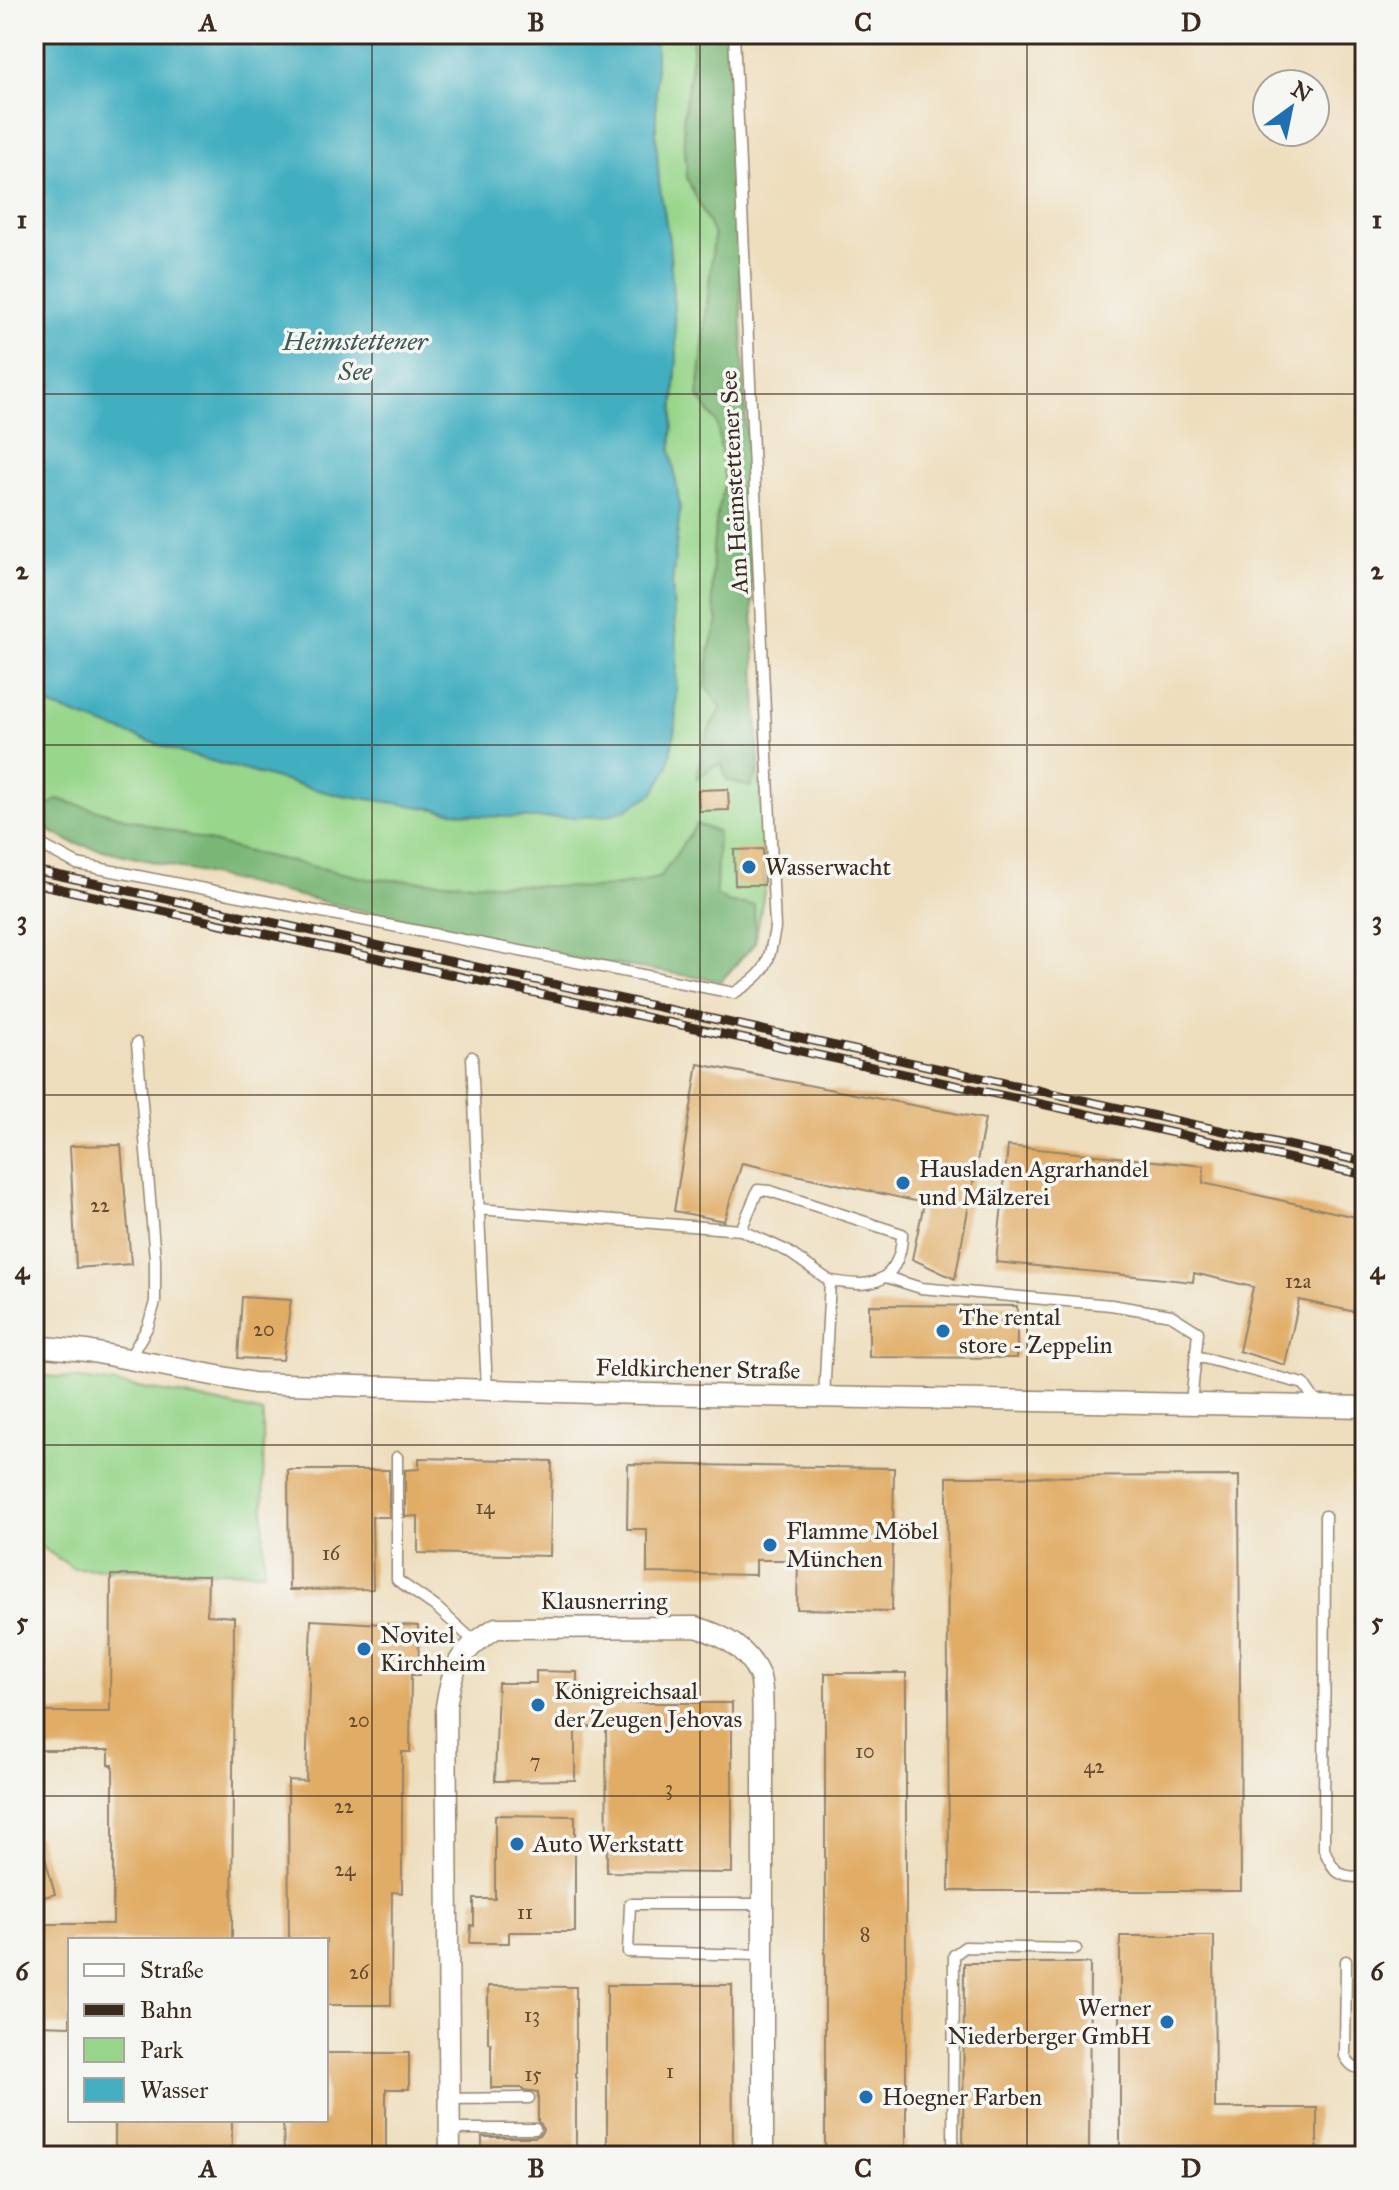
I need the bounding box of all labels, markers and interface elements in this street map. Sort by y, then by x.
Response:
text: A [197,6,217,38]
text: B [527,6,545,38]
text: C [854,6,872,38]
text: D [1181,6,1201,38]
north arrow [1251,68,1331,148]
text: N [1286,75,1317,108]
text: 1 [17,203,27,235]
text: 1 [1372,203,1382,235]
water label: Heimstettener See [281,325,429,387]
street label: Am Heimstettener See [713,369,755,596]
text: 2 [16,554,30,586]
text: 2 [1371,554,1385,586]
place label: Wasserwacht [765,852,892,882]
marker: Wasserwacht [740,858,758,876]
text: 3 [17,904,27,936]
text: 3 [1372,904,1382,936]
place label: Hausladen Agrarhandel und Mälzerei [919,1154,1149,1212]
marker: Hausladen Agrarhandel und Mälzerei [894,1174,912,1192]
house number: 22 [90,1193,110,1217]
text: 4 [15,1254,31,1286]
text: 4 [1370,1254,1386,1286]
house number: 12a [1285,1269,1312,1293]
place label: The rental store - Zeppelin [959,1302,1113,1360]
house number: 20 [253,1317,275,1341]
marker: The rental store - Zeppelin [934,1322,952,1340]
street label: Feldkirchener Straße [595,1352,801,1386]
house number: 14 [475,1495,495,1519]
place label: Flamme Möbel München [786,1516,939,1574]
marker: Flamme Möbel München [761,1536,779,1554]
house number: 16 [322,1541,341,1565]
street label: Klausnerring [541,1586,668,1616]
text: 5 [16,1605,29,1637]
text: 5 [1371,1605,1384,1637]
place label: Novitel Kirchheim [380,1620,486,1678]
marker: Novitel Kirchheim [355,1640,373,1658]
place label: Königreichsaal der Zeugen Jehovas [554,1676,742,1734]
marker: Königreichsaal der Zeugen Jehovas [529,1696,547,1714]
house number: 20 [348,1708,370,1732]
house number: 10 [855,1739,875,1763]
house number: 7 [530,1749,540,1773]
house number: 42 [1083,1754,1105,1778]
house number: 3 [665,1776,673,1800]
house number: 22 [334,1794,354,1818]
place label: Auto Werkstatt [532,1829,684,1859]
marker: Auto Werkstatt [508,1835,526,1853]
house number: 24 [334,1857,356,1881]
house number: 11 [517,1900,533,1924]
house number: 8 [860,1922,870,1946]
legend [68,1938,328,2122]
text: 6 [15,1955,30,1987]
text: Straße [140,1955,204,1985]
text: 6 [1370,1955,1385,1987]
house number: 26 [349,1960,370,1984]
place label: Werner Niederberger GmbH [948,1993,1151,2051]
text: Bahn [140,1995,192,2025]
house number: 13 [524,2003,540,2027]
marker: Werner Niederberger GmbH [1158,2013,1176,2031]
text: Park [140,2035,184,2065]
house number: 1 [666,2059,674,2083]
house number: 15 [524,2062,542,2086]
text: Wasser [140,2075,208,2105]
place label: Hoegner Farben [882,2082,1042,2112]
marker: Hoegner Farben [857,2088,875,2106]
text: A [197,2152,217,2184]
text: B [527,2152,545,2184]
text: C [854,2152,872,2184]
text: D [1181,2152,1201,2184]

